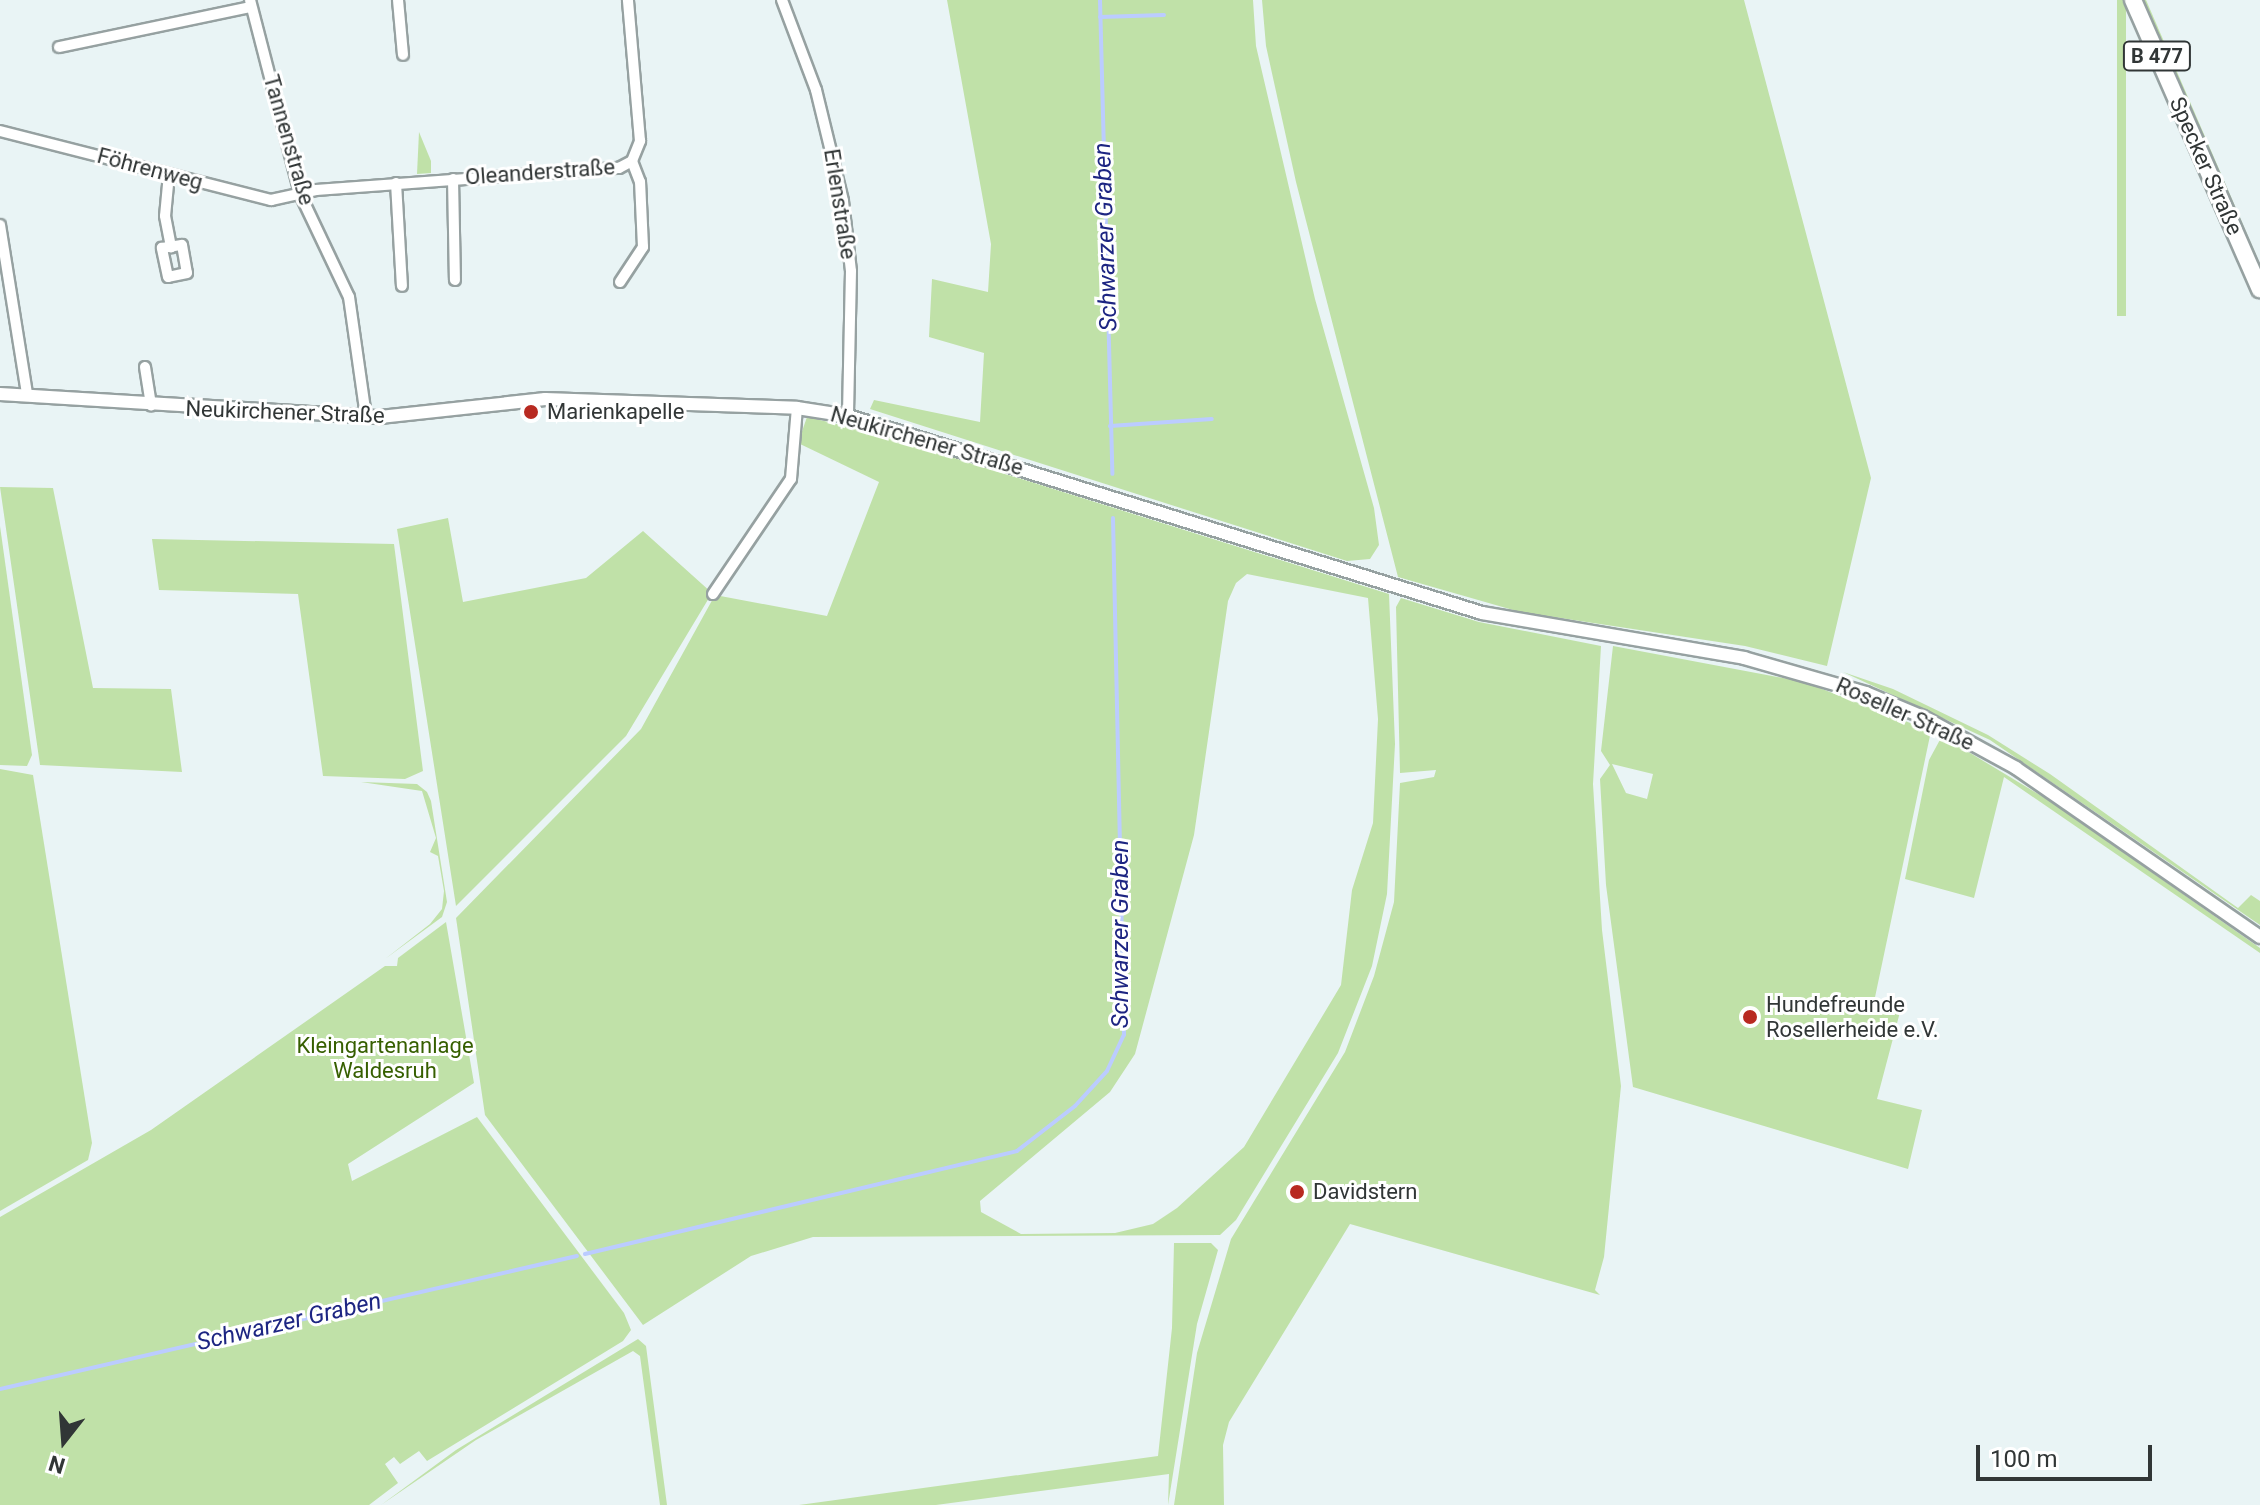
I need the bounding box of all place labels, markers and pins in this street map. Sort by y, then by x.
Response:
place label: Marienkapelle [547,399,684,425]
marker: Marienkapelle [522,403,540,421]
place label: Hundefreunde Rosellerheide e.V. [1766,991,1938,1042]
marker: Hundefreunde Rosellerheide e.V. [1741,1008,1759,1026]
place label: Davidstern [1313,1179,1417,1205]
marker: Davidstern [1288,1183,1306,1201]

